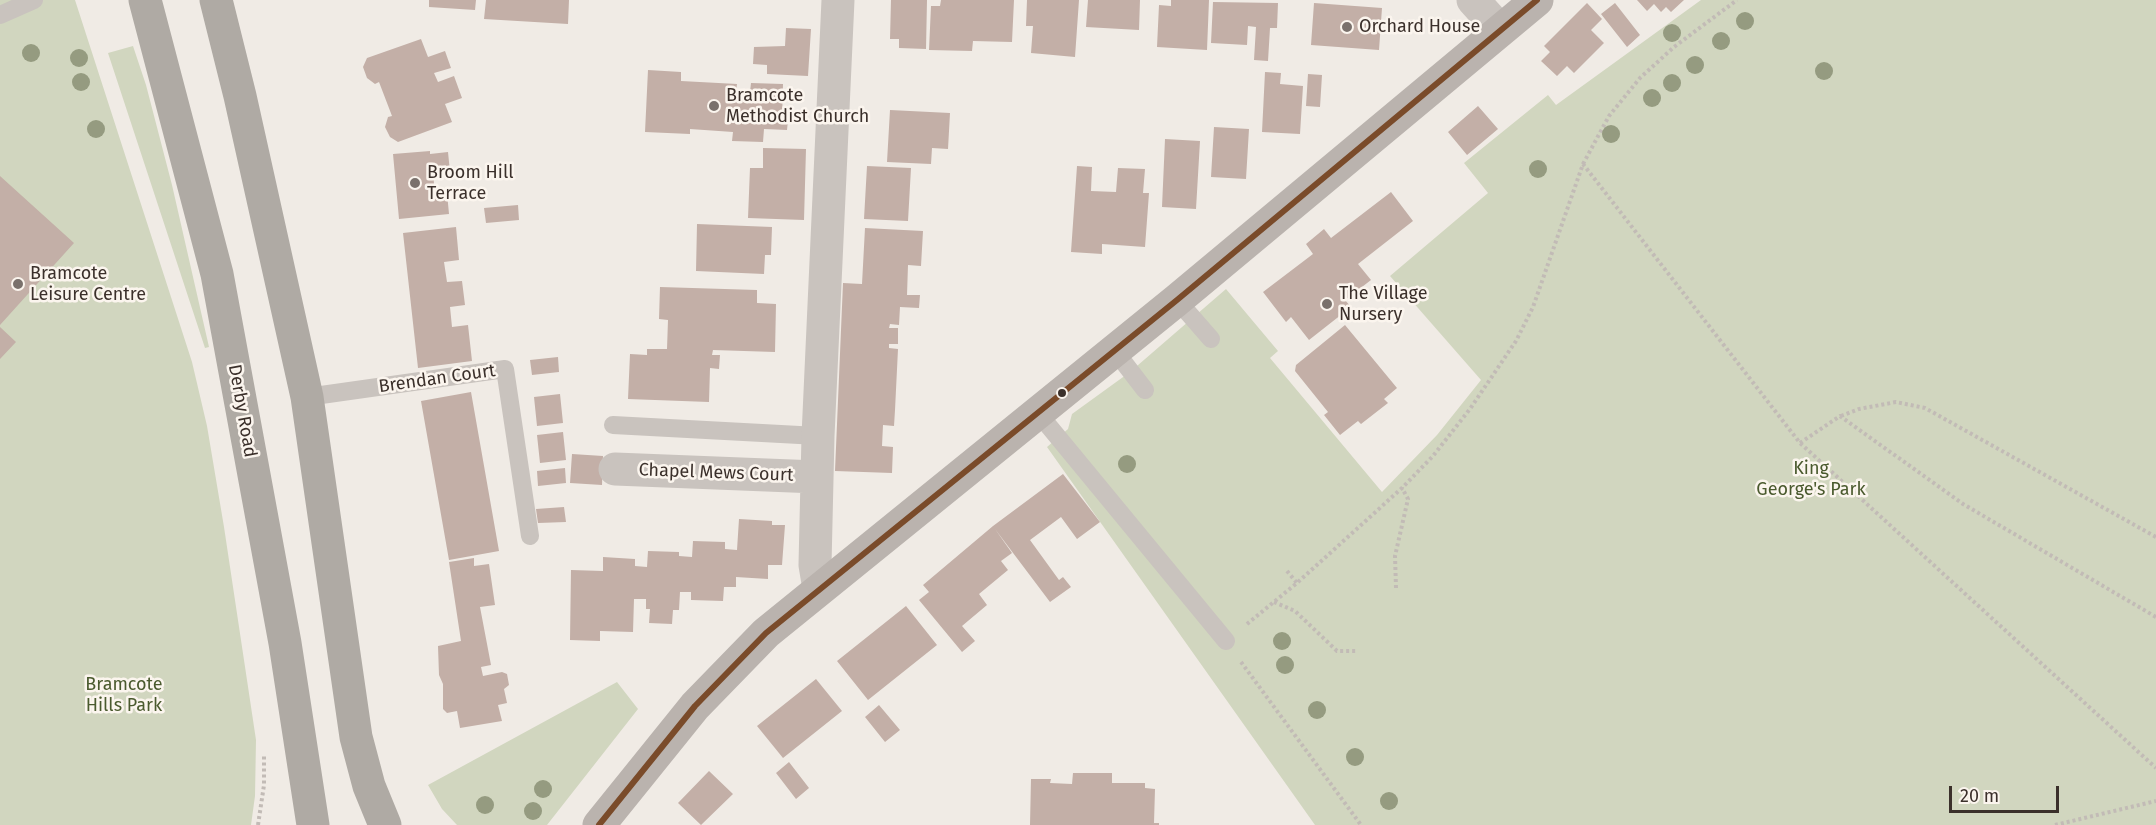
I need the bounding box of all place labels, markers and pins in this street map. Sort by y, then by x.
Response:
place label: Orchard House [1359,16,1480,38]
marker: Orchard House [1340,20,1354,34]
place label: Bramcote Methodist Church [726,85,869,128]
marker: Bramcote Methodist Church [707,99,721,113]
place label: Broom Hill Terrace [427,162,513,204]
marker: Broom Hill Terrace [408,176,422,190]
place label: Bramcote Leisure Centre [30,263,146,306]
marker: Bramcote Leisure Centre [11,277,25,291]
place label: The Village Nursery [1339,283,1427,326]
marker: The Village Nursery [1320,297,1334,311]
unlabelled marker [1056,387,1068,399]

